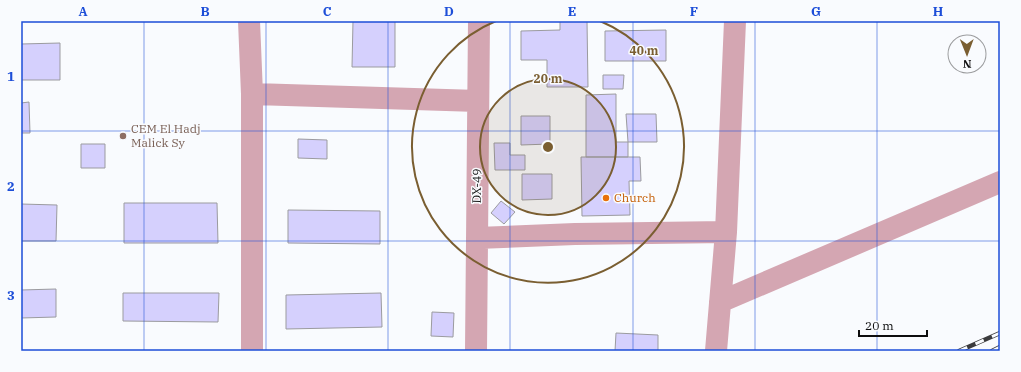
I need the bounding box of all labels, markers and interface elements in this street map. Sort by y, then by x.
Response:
text: A [78,3,88,20]
text: B [200,3,210,20]
text: C [323,3,332,20]
text: D [444,3,454,20]
text: E [568,3,576,20]
text: F [690,3,698,20]
text: G [811,3,821,20]
text: H [933,3,944,20]
north arrow [947,34,987,74]
text: 40 m [630,43,659,58]
text: N [962,57,972,71]
text: 1 [7,68,15,85]
text: 20 m [534,71,563,86]
place label: CEM El Hadj Malick Sy [131,121,201,150]
marker: CEM El Hadj Malick Sy [118,131,128,141]
centre of rings [541,140,555,154]
street label: DX-49 [469,168,484,204]
text: 2 [7,178,15,195]
place label: Church [614,190,656,205]
marker: Church [601,193,611,203]
text: 3 [7,287,15,304]
scale bar [859,312,927,338]
text: 20 m [865,318,894,333]

